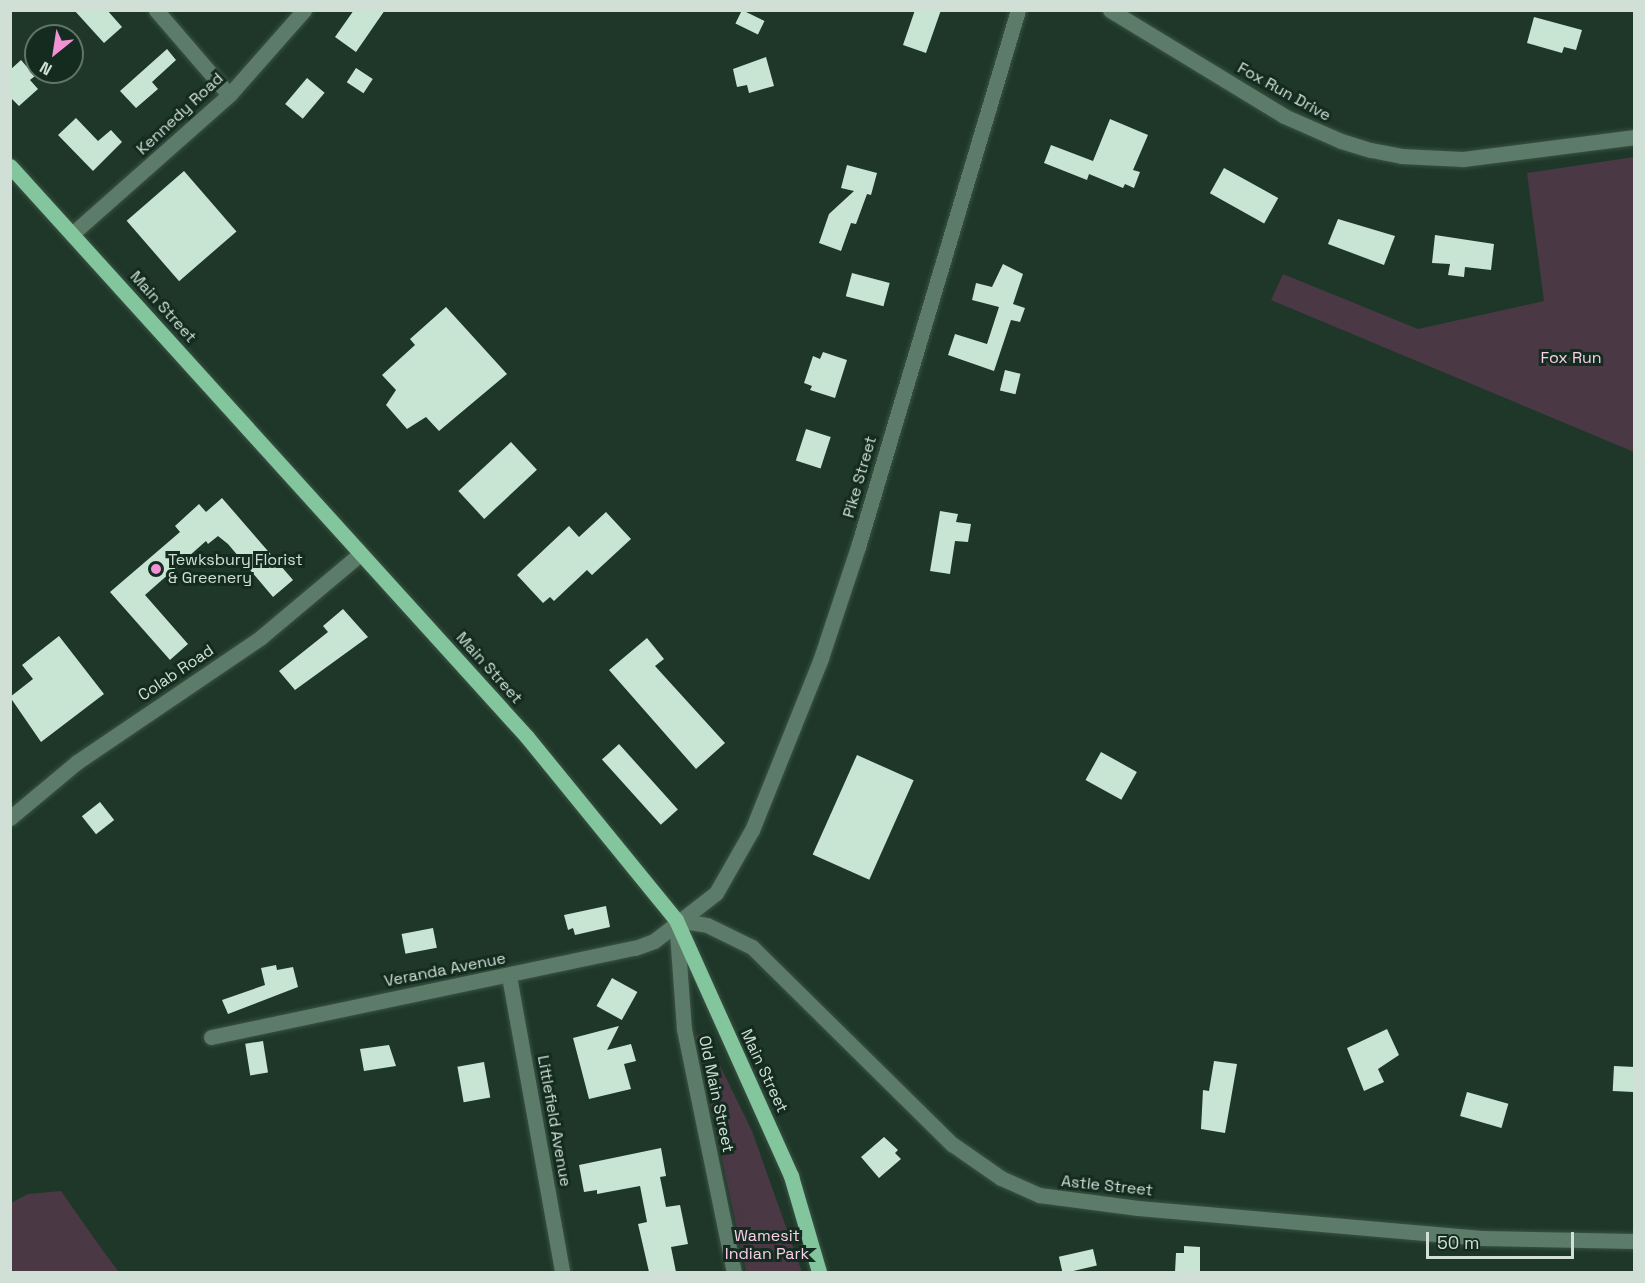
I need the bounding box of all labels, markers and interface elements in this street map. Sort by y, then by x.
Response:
north arrow [24,24,84,84]
text: N [36,57,56,80]
street label: Fox Run Drive [1234,58,1334,126]
street label: Kennedy Road [133,69,227,159]
street label: Main Street [126,267,200,347]
park label: Fox Run [1540,348,1602,368]
street label: Pike Street [839,434,881,520]
place label: Tewksbury Florist & Greenery [168,550,303,588]
marker: Tewksbury Florist & Greenery [149,562,163,576]
street label: Main Street [452,628,526,708]
street label: Colab Road [135,641,217,705]
street label: Veranda Avenue [382,949,508,991]
street label: Main Street [736,1026,792,1116]
street label: Old Main Street [694,1034,738,1154]
street label: Littlefield Avenue [533,1054,575,1188]
street label: Astle Street [1060,1172,1154,1200]
scale bar [1429,1220,1578,1258]
park label: Wamesit Indian Park [725,1226,809,1264]
text: 50 m [1437,1231,1479,1254]

